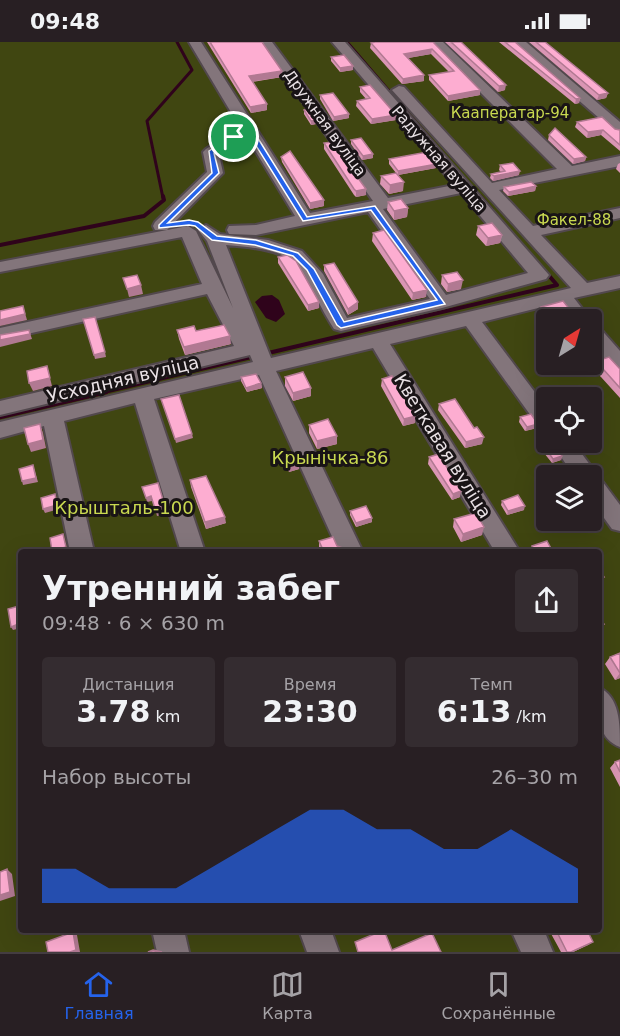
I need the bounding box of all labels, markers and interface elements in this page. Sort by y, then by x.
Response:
text: 09:48 [30,9,100,34]
street label: Дружная вуліца [280,66,370,180]
street label: Радужная вуліца [388,102,490,216]
park label: Кааператар-94 [451,104,569,122]
pin [208,111,259,162]
icon: arrive [217,120,250,153]
park label: Факел-88 [537,211,611,229]
north arrow [536,309,602,375]
map controls [536,309,602,531]
street label: Усходняя вуліца [45,351,201,407]
street label: Кветкавая вуліца [390,370,496,522]
button: locate [536,387,602,453]
park label: Крынічка-86 [271,447,389,468]
button: layers [536,465,602,531]
park label: Крышталь-100 [54,497,194,518]
text: Утренний забег [42,569,340,608]
button: share [515,569,578,632]
text: 09:48 · 6 × 630 m [42,611,225,635]
text: Дистанция [82,675,174,694]
text: Время [284,675,336,694]
text: Темп [471,675,513,694]
text: 3.78 [76,694,150,729]
text: 23:30 [262,694,358,729]
text: 6:13 [437,694,511,729]
text: km [150,707,180,726]
text: /km [511,707,547,726]
text: Набор высоты [42,765,191,789]
text: 26–30 m [491,765,578,789]
tab: Главная [64,968,134,1023]
tab: Карта [262,968,313,1023]
tab: Сохранённые [442,968,556,1023]

